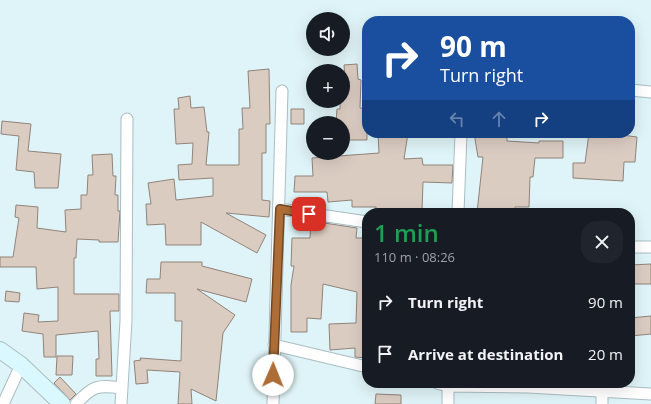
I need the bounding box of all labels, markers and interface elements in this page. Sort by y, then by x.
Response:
map controls [306,12,350,160]
button: sound [306,12,350,56]
text: 90 m [440,27,507,65]
icon: right [374,32,426,84]
text: Turn right [440,63,523,87]
button: + [306,64,350,108]
icon: left [446,108,468,130]
icon: ahead [488,108,510,130]
icon: right [530,108,552,130]
button: − [306,116,350,160]
pin [292,197,326,231]
icon: arrive [298,203,320,225]
text: 1 min [374,216,439,249]
button: close [581,221,623,263]
text: 110 m · 08:26 [374,248,455,266]
icon: right [374,291,396,313]
text: Turn right [408,292,483,312]
text: 90 m [588,292,623,312]
icon: arrive [374,343,396,365]
text: Arrive at destination [408,344,563,364]
text: 20 m [588,344,623,364]
position arrow [252,354,294,396]

